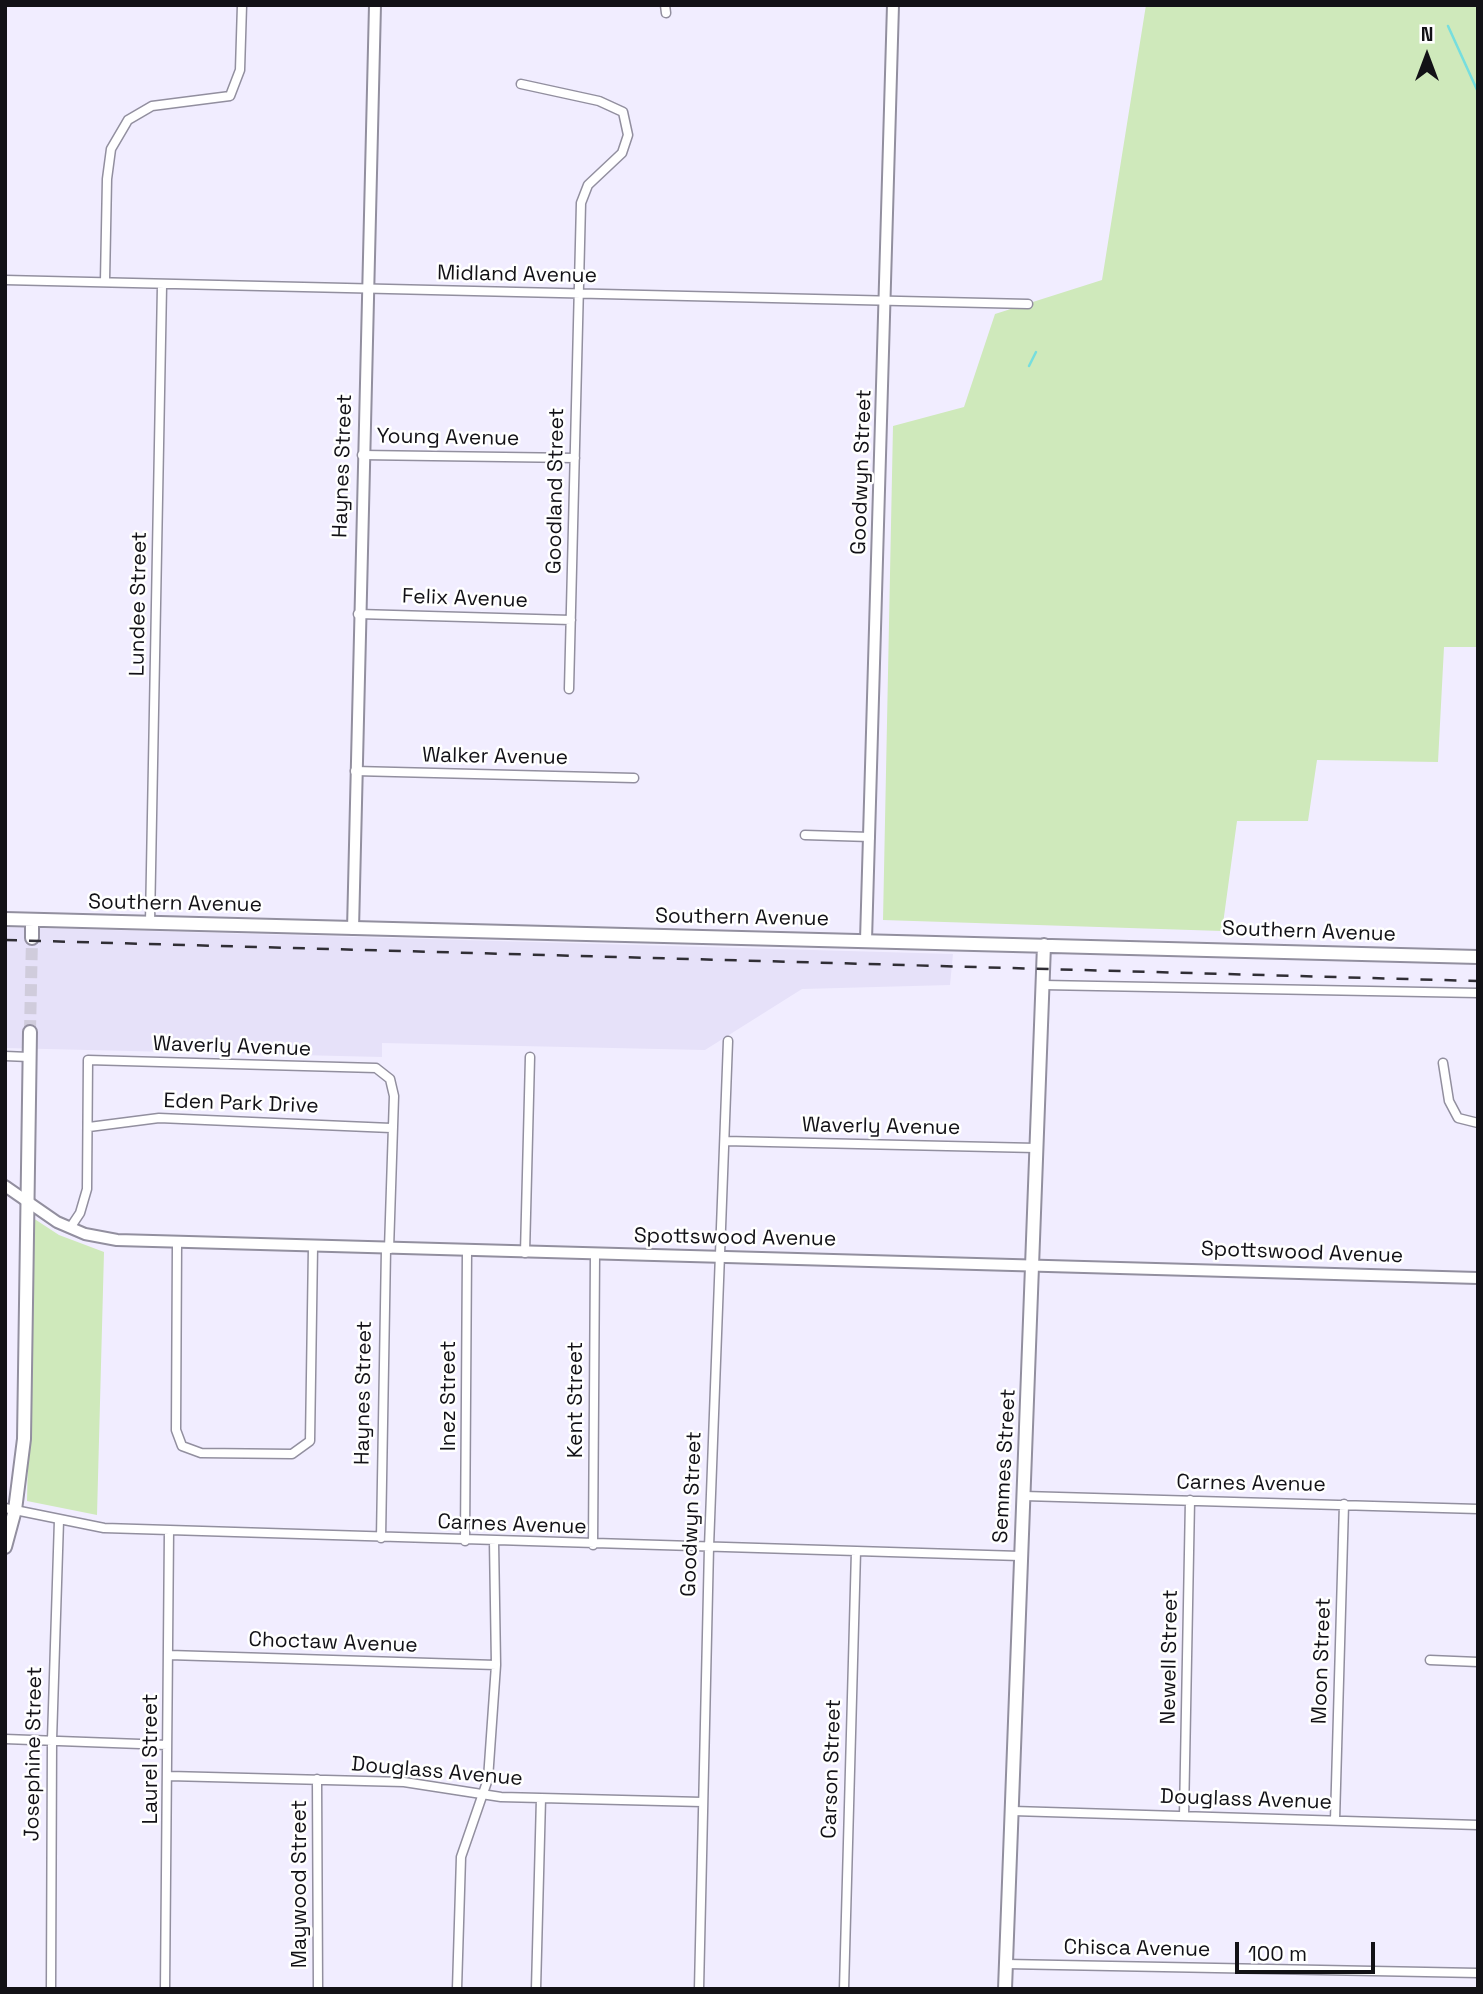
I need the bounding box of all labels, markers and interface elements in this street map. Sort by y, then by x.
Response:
north arrow [1392,21,1462,91]
text: N [1421,22,1433,47]
street label: Midland Avenue [437,261,597,289]
street label: Goodwyn Street [847,389,877,555]
street label: Haynes Street [328,393,358,539]
street label: Goodland Street [542,408,570,574]
street label: Young Avenue [376,424,520,452]
street label: Lundee Street [125,531,153,677]
street label: Felix Avenue [402,584,528,614]
street label: Walker Avenue [422,743,568,771]
street label: Southern Avenue [88,890,262,918]
street label: Southern Avenue [655,904,829,932]
street label: Southern Avenue [1222,916,1396,948]
street label: Waverly Avenue [152,1032,312,1062]
street label: Eden Park Drive [163,1089,319,1119]
street label: Waverly Avenue [802,1113,960,1141]
street label: Spottswood Avenue [634,1224,836,1252]
street label: Spottswood Avenue [1200,1237,1404,1269]
street label: Haynes Street [350,1321,378,1465]
street label: Inez Street [436,1341,462,1451]
street label: Kent Street [563,1342,589,1458]
street label: Semmes Street [988,1388,1022,1544]
street label: Goodwyn Street [677,1431,707,1597]
street label: Carnes Avenue [1176,1470,1326,1498]
street label: Carnes Avenue [437,1510,587,1540]
street label: Newell Street [1156,1589,1184,1725]
street label: Moon Street [1307,1597,1337,1725]
street label: Choctaw Avenue [248,1627,418,1659]
street label: Josephine Street [20,1666,48,1842]
street label: Laurel Street [138,1694,164,1824]
street label: Carson Street [817,1699,847,1839]
street label: Douglass Avenue [350,1752,524,1792]
street label: Douglass Avenue [1160,1784,1332,1816]
street label: Maywood Street [287,1800,313,1968]
scale bar [1238,1927,1378,1971]
street label: Chisca Avenue [1063,1935,1211,1963]
text: 100 m [1248,1940,1307,1967]

